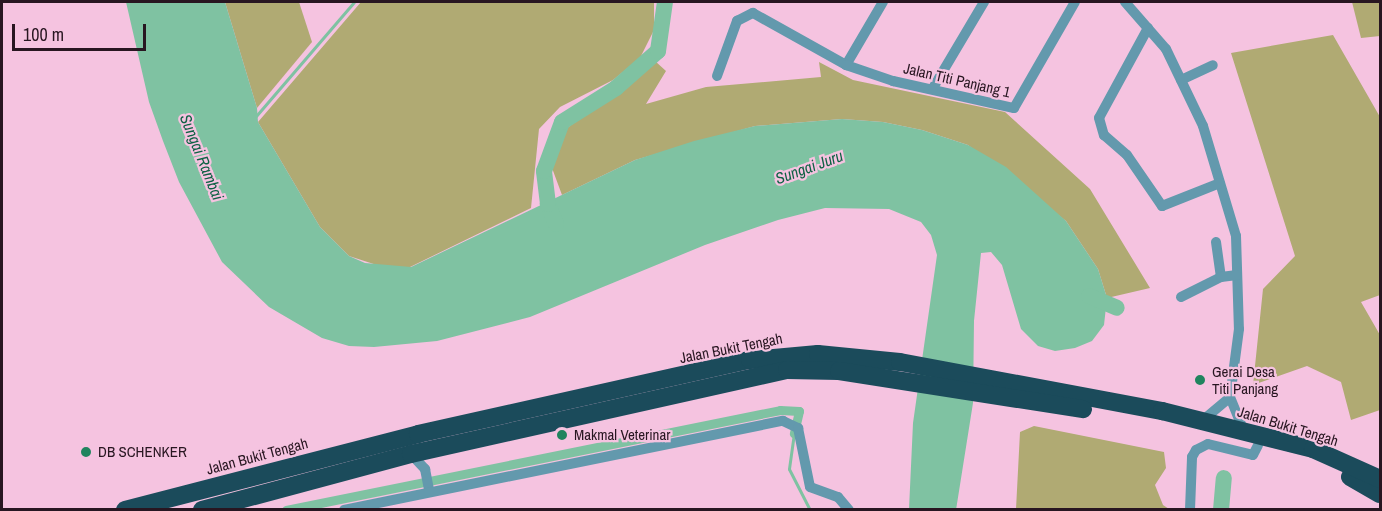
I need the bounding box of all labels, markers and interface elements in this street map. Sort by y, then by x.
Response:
scale bar [15,12,148,50]
text: 100 m [23,22,64,47]
street label: Jalan Titi Panjang 1 [902,59,1012,101]
water label: Sungai Rambai [176,111,228,203]
water label: Sungai Juru [772,146,846,188]
street label: Jalan Bukit Tengah [678,329,784,367]
place label: Gerai Desa Titi Panjang [1212,362,1278,397]
marker: Gerai Desa Titi Panjang [1193,373,1207,387]
street label: Jalan Bukit Tengah [1235,402,1341,450]
place label: Makmal Veterinar [574,426,670,444]
marker: Makmal Veterinar [555,428,569,442]
street label: Jalan Bukit Tengah [204,434,310,478]
place label: DB SCHENKER [98,443,187,461]
marker: DB SCHENKER [79,445,93,459]

